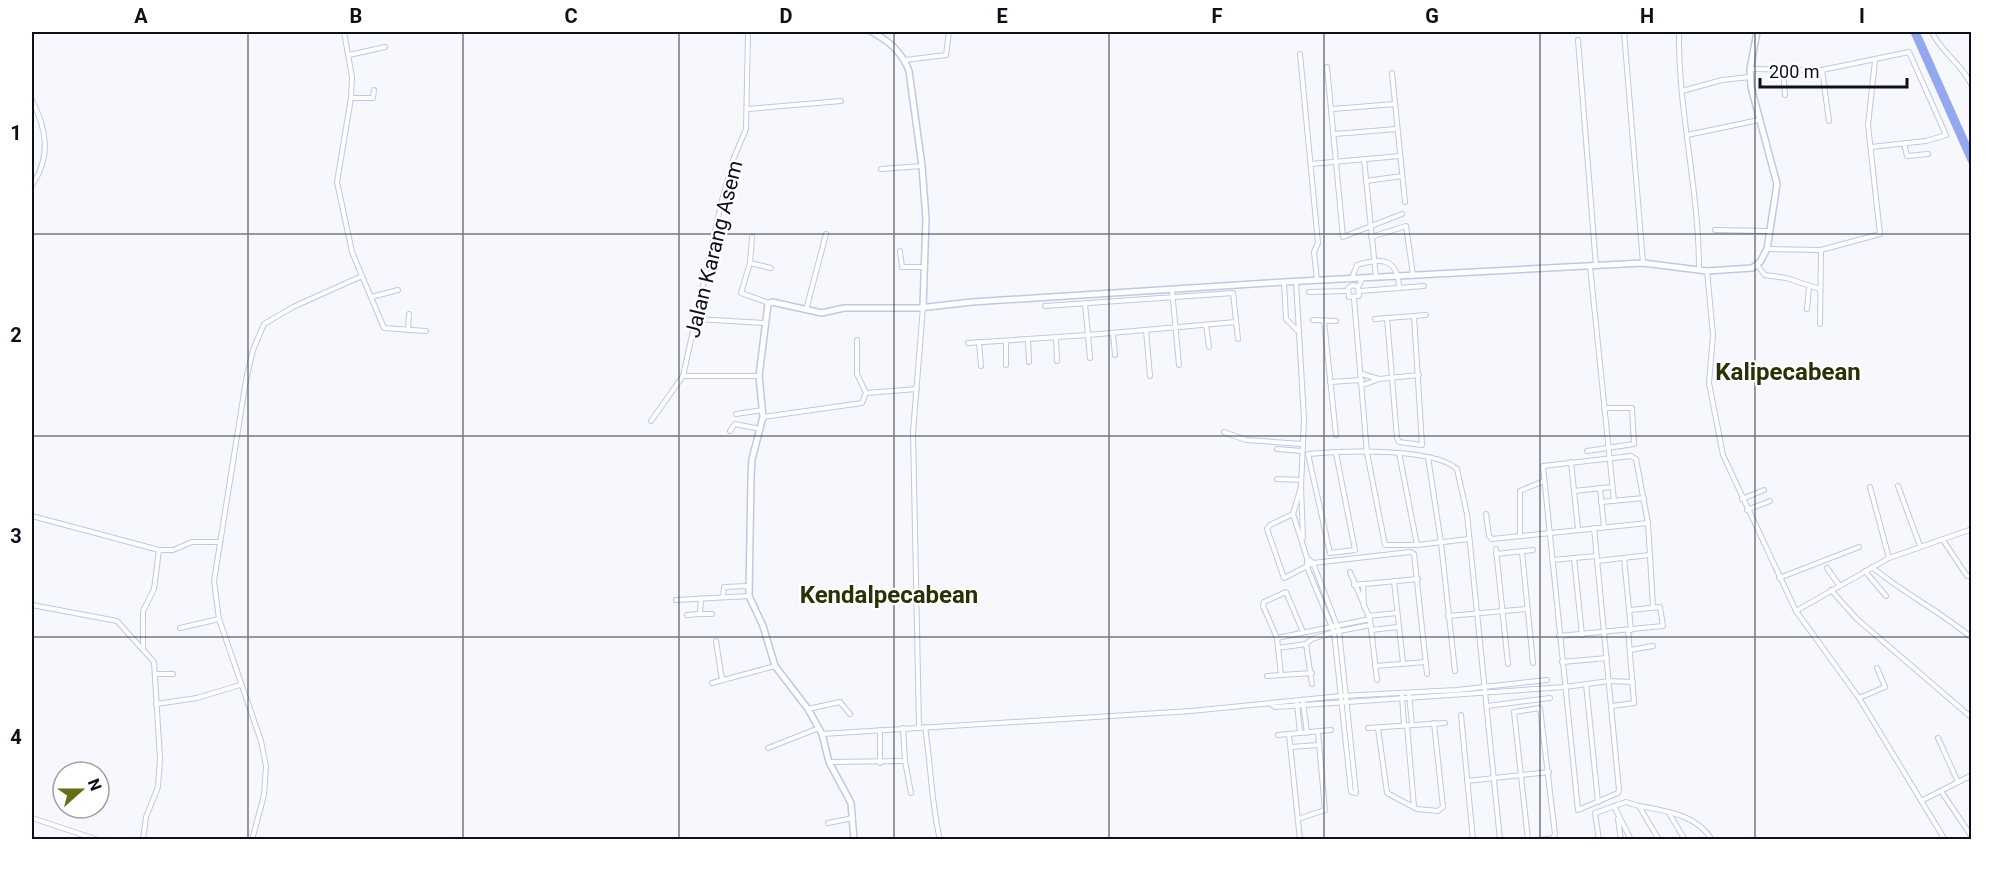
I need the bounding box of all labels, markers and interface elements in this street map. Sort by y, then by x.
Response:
text: A [134,4,148,28]
text: B [350,4,362,28]
text: C [564,4,578,28]
text: D [780,4,793,28]
text: E [996,4,1008,28]
text: F [1212,4,1223,28]
text: G [1425,4,1439,28]
text: H [1640,4,1654,28]
text: I [1859,4,1865,28]
scale bar [1760,51,1907,89]
text: 200 m [1769,61,1820,82]
text: 1 [10,121,22,145]
street label: Jalan Karang Asem [680,158,748,340]
text: 2 [10,323,22,347]
district label: Kalipecabean [1715,358,1861,386]
text: 3 [10,524,22,548]
district label: Kendalpecabean [800,581,978,609]
text: 4 [10,725,22,749]
north arrow [51,760,111,820]
text: N [84,776,105,793]

